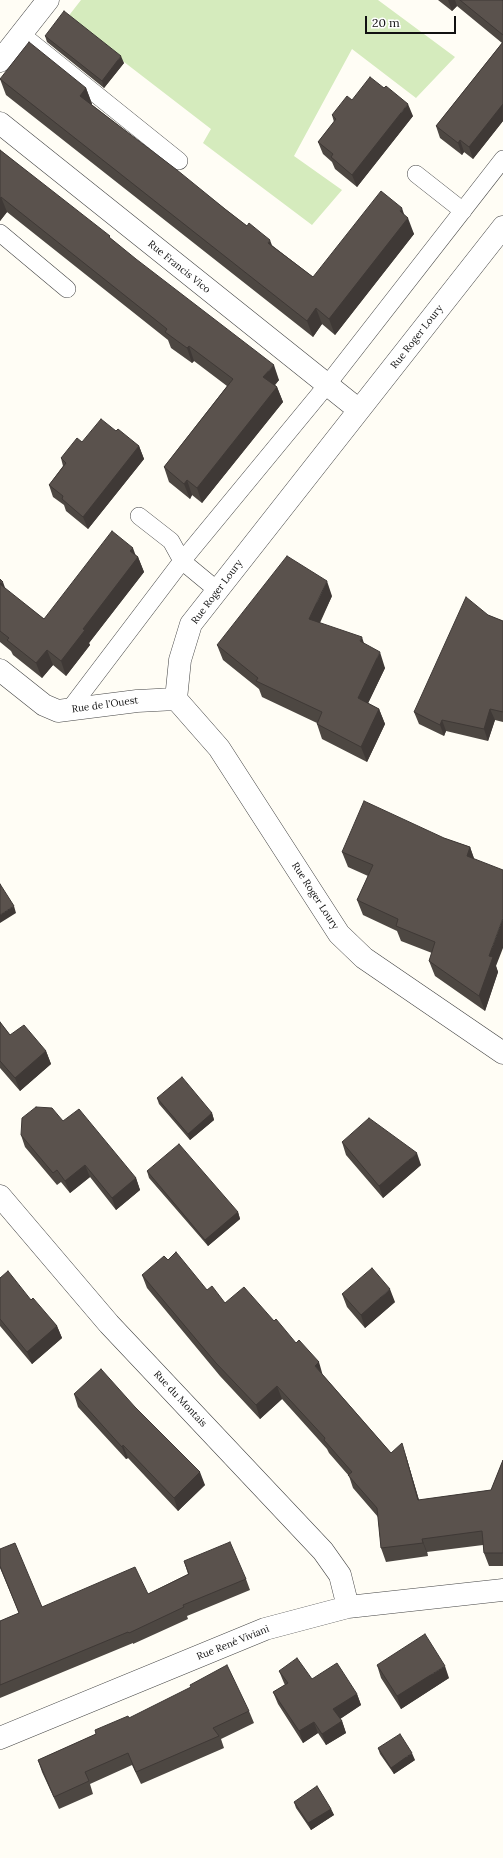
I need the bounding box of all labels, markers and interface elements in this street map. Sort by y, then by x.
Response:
scale bar [367,8,458,34]
text: 20 m [372,15,400,30]
street label: Rue Francis Vico [145,238,213,296]
street label: Rue Roger Loury [388,303,446,371]
street label: Rue Roger Loury [189,557,245,627]
street label: Rue de l'Ouest [71,694,139,716]
street label: Rue Roger Loury [289,860,341,932]
street label: Rue du Montais [151,1368,209,1430]
street label: Rue René Viviani [195,1623,271,1663]

